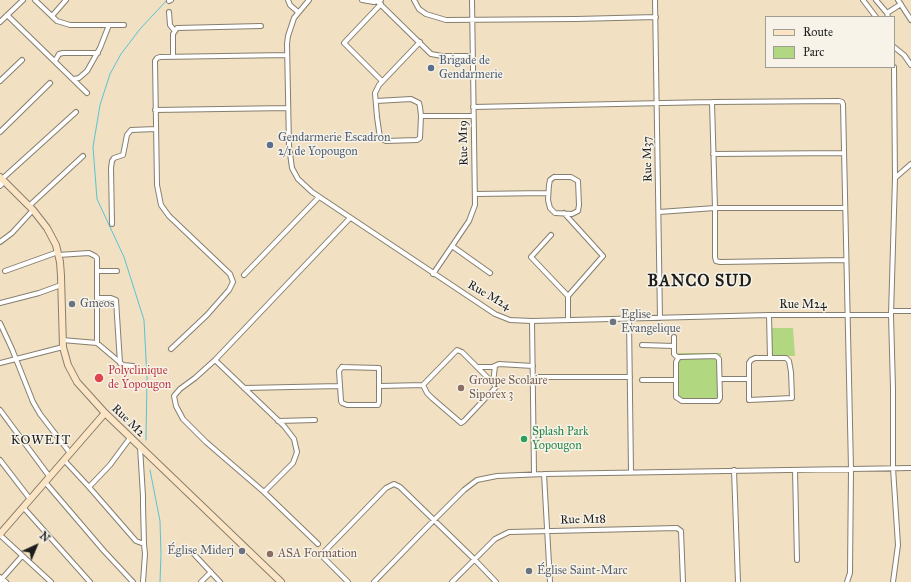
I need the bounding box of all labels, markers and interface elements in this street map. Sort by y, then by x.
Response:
legend [765,16,895,68]
text: Route [803,25,833,39]
text: Parc [803,45,824,59]
place label: Brigade de Gendarmerie [439,54,503,82]
marker: Brigade de Gendarmerie [426,63,436,73]
street label: Rue M19 [456,120,472,166]
place label: Gendarmerie Escadron 2/1 de Yopougon [278,131,390,159]
street label: Rue M37 [640,136,656,182]
marker: Gendarmerie Escadron 2/1 de Yopougon [265,140,275,150]
district label: BANCO SUD [648,272,752,292]
street label: Rue M24 [465,278,513,314]
place label: Gmeos [80,297,114,311]
street label: Rue M24 [779,298,827,312]
marker: Gmeos [67,299,77,309]
place label: Eglise Evangelique [621,308,681,336]
marker: Eglise Evangelique [608,317,618,327]
place label: Polyclinique de Yopougon [108,364,171,392]
marker: Polyclinique de Yopougon [93,372,105,384]
place label: Groupe Scolaire Siporex 3 [469,374,547,402]
marker: Groupe Scolaire Siporex 3 [456,383,466,393]
street label: Rue M2 [108,402,148,440]
place label: Splash Park Yopougon [532,425,588,453]
district label: KOWEIT [11,433,71,449]
marker: Splash Park Yopougon [519,434,529,444]
street label: Rue M18 [560,512,606,528]
north arrow [16,526,56,566]
text: N [37,529,53,545]
place label: Église Miderj [167,544,234,558]
marker: Église Miderj [237,546,247,556]
place label: ASA Formation [278,547,357,561]
marker: ASA Formation [265,549,275,559]
place label: Église Saint-Marc [537,564,628,578]
marker: Église Saint-Marc [524,566,534,576]

